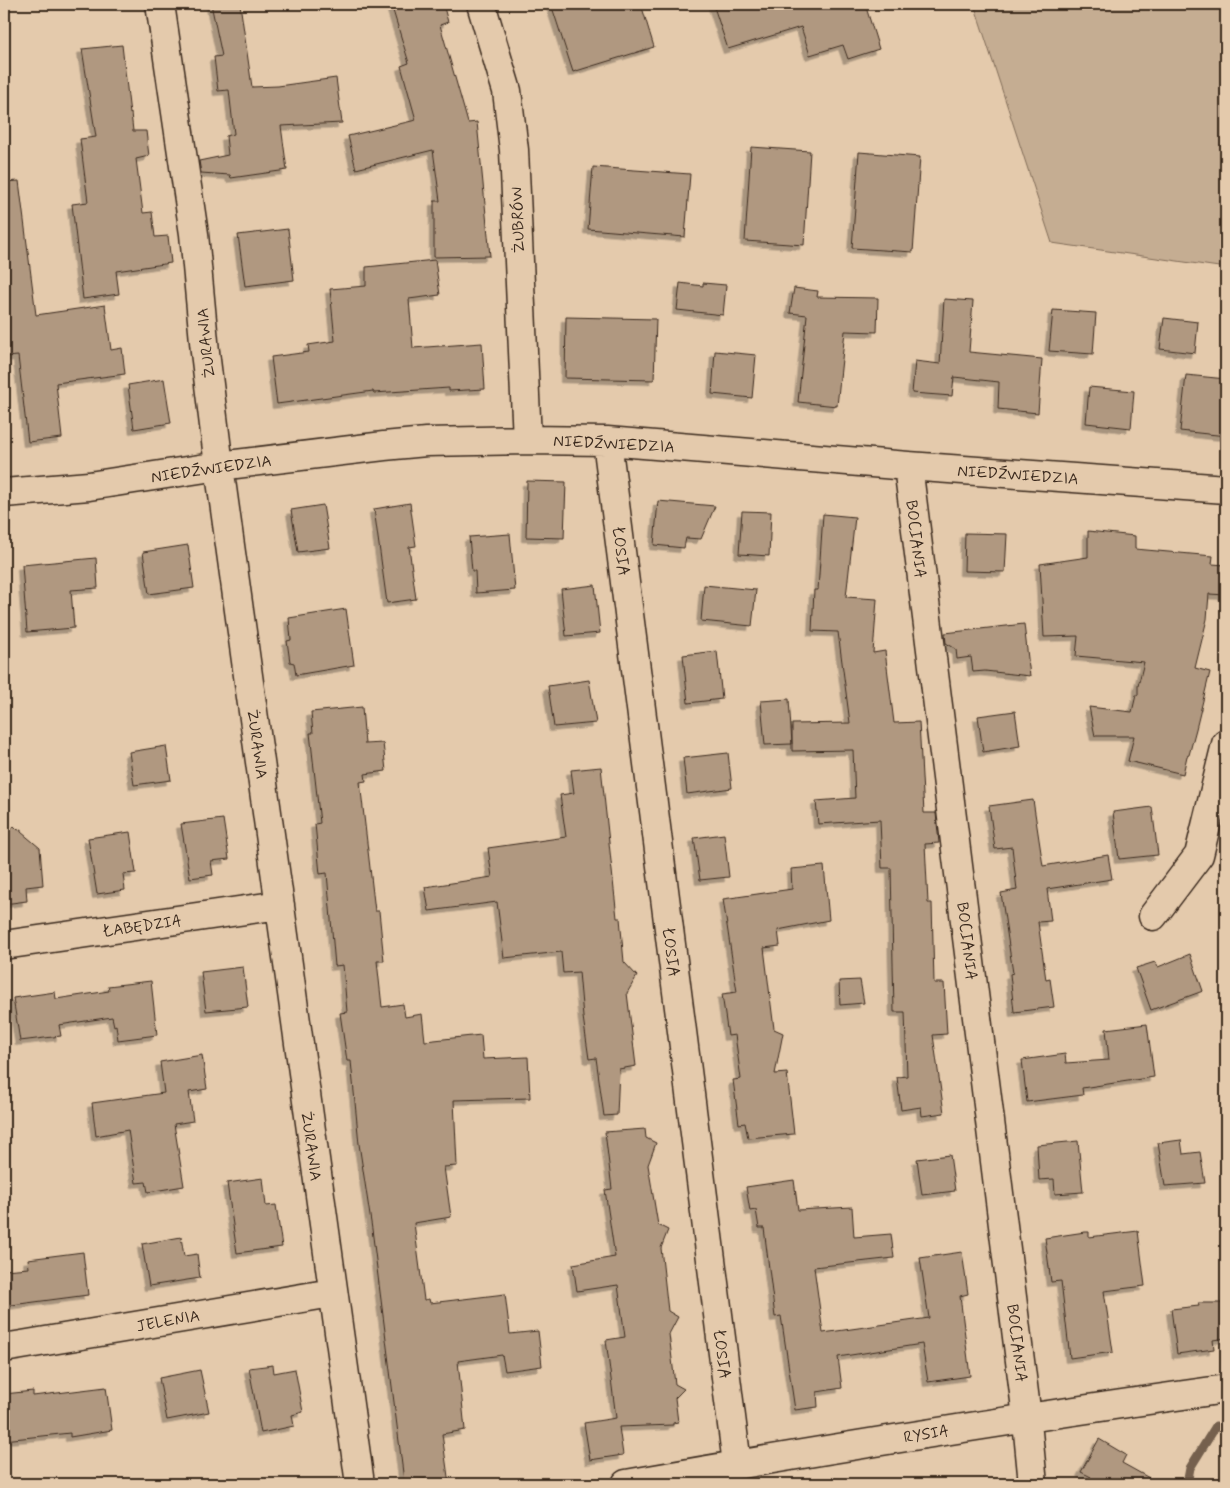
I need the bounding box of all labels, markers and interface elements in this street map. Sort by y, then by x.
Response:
street label: ŻUBRÓW [507,186,530,253]
street label: ŻURAWIA [192,307,221,379]
street label: NIEDŹWIEDZIA [553,431,675,458]
street label: NIEDŹWIEDZIA [150,451,273,488]
street label: NIEDŹWIEDZIA [957,461,1079,490]
street label: BOCIANIA [900,499,931,580]
street label: ŁOSIA [607,525,634,577]
street label: ŻURAWIA [241,708,272,781]
street label: BOCIANIA [951,901,982,982]
street label: ŁABĘDZIA [101,911,183,942]
street label: ŁOSIA [657,926,684,978]
street label: ŻURAWIA [295,1110,326,1183]
street label: BOCIANIA [1001,1303,1032,1384]
street label: JELENIA [135,1306,202,1337]
street label: ŁOSIA [708,1328,735,1380]
street label: RYSIA [902,1421,950,1448]

